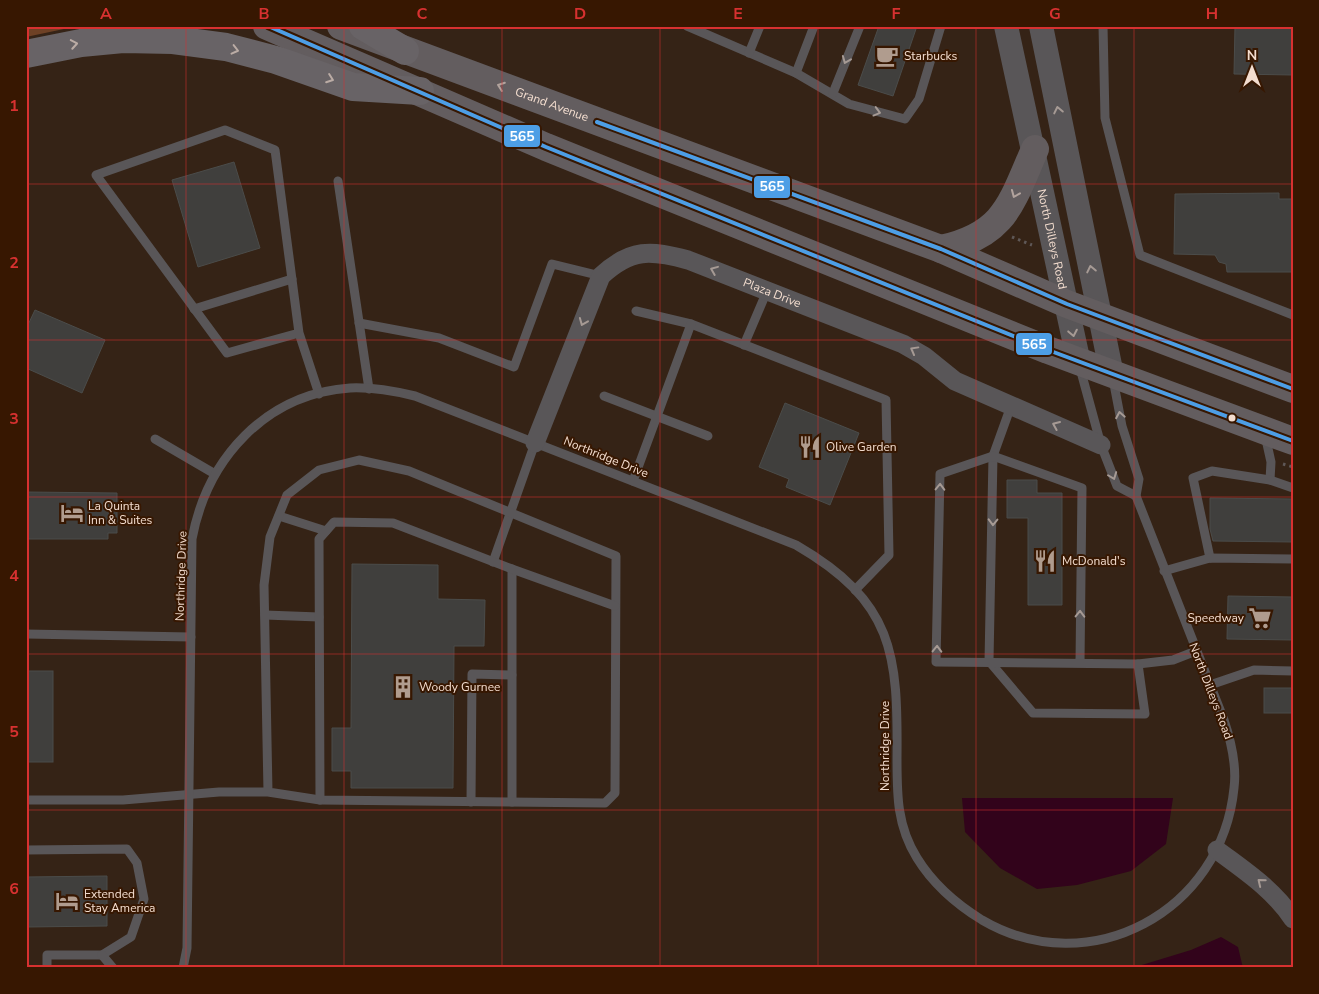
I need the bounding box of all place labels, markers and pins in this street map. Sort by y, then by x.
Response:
cafe icon: Starbucks [874,43,900,69]
place label: Starbucks [904,48,957,64]
unlabelled marker [1227,413,1237,423]
restaurant icon: Olive Garden [797,434,823,460]
place label: Olive Garden [826,439,897,455]
place label: La Quinta Inn & Suites [88,498,153,528]
hotel icon: La Quinta Inn & Suites [59,500,85,526]
restaurant icon: McDonald's [1032,548,1058,574]
place label: McDonald's [1062,553,1126,569]
supermarket icon: Speedway [1247,605,1273,631]
place label: Speedway [1187,610,1245,626]
building icon: Woody Gurnee [390,674,416,700]
place label: Woody Gurnee [419,679,500,695]
place label: Extended Stay America [84,886,155,916]
hotel icon: Extended Stay America [54,888,80,914]

